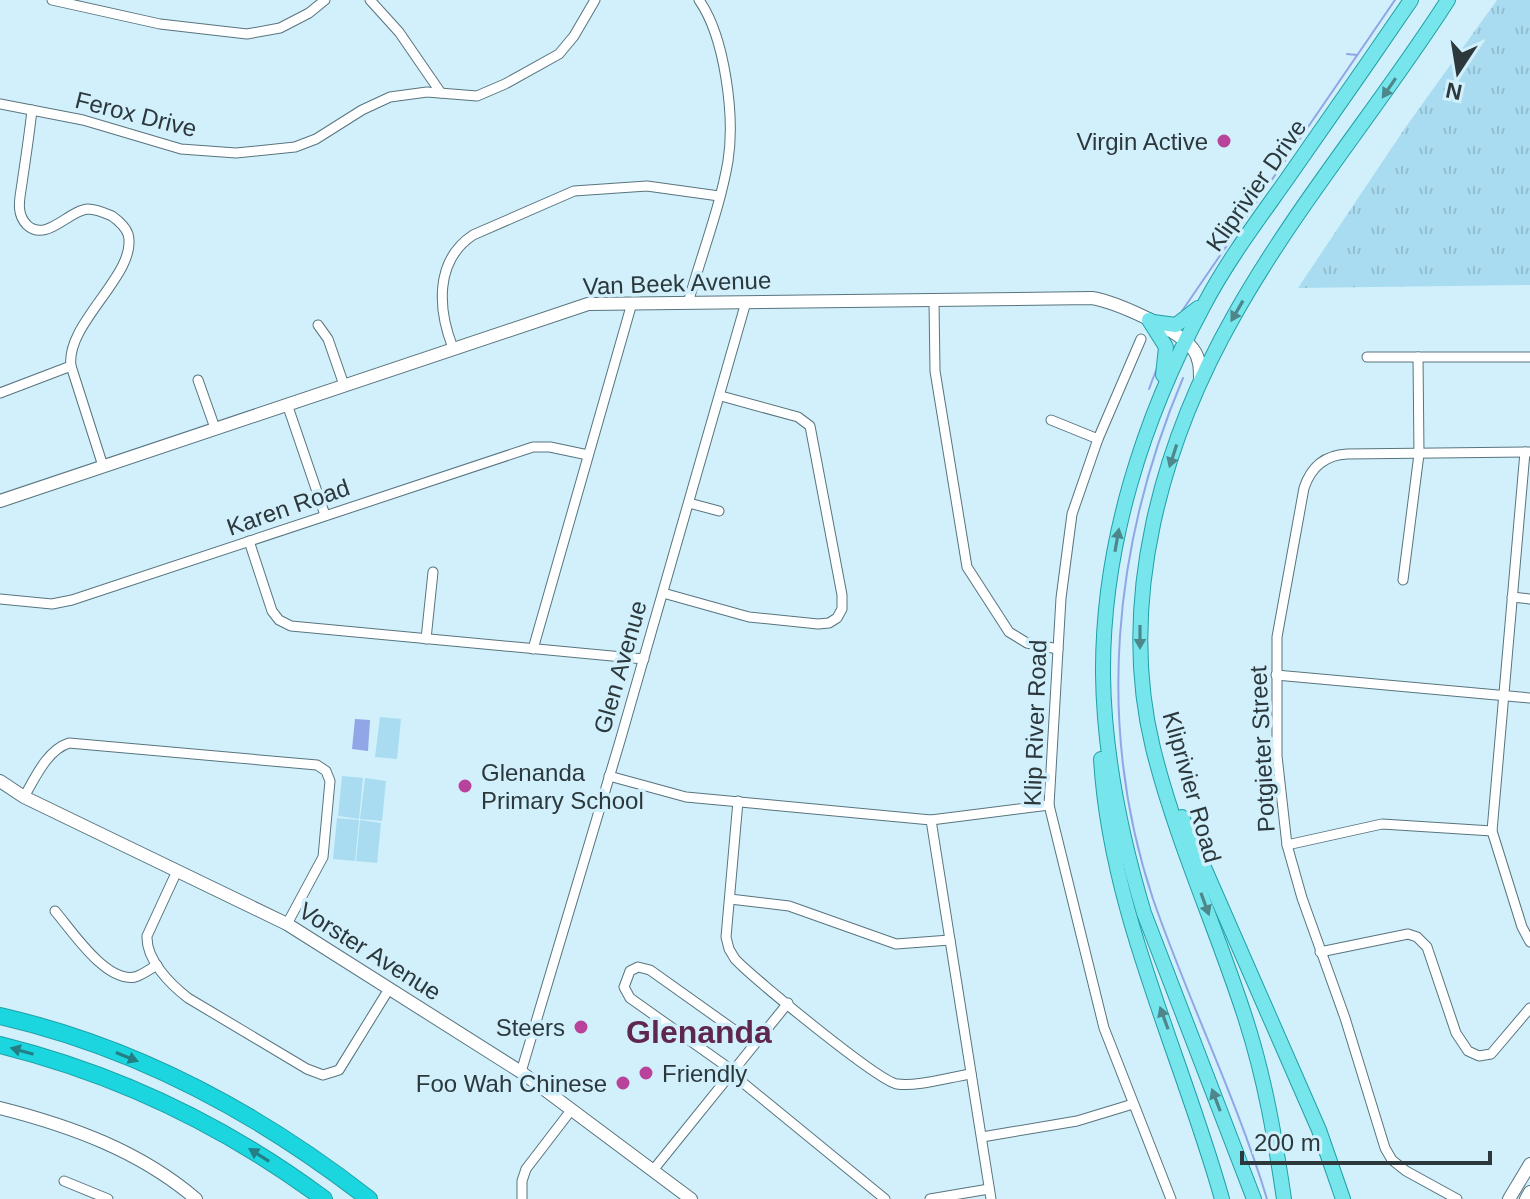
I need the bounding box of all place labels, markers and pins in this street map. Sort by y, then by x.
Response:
place label: Virgin Active [1076,128,1208,155]
marker: Virgin Active [1215,132,1233,150]
place label: Glenanda Primary School [481,759,644,814]
marker: Glenanda Primary School [456,777,474,795]
place label: Steers [496,1014,565,1041]
marker: Steers [572,1018,590,1036]
place label: Friendly [662,1060,747,1087]
marker: Friendly [637,1064,655,1082]
place label: Foo Wah Chinese [416,1070,607,1097]
marker: Foo Wah Chinese [614,1074,632,1092]

